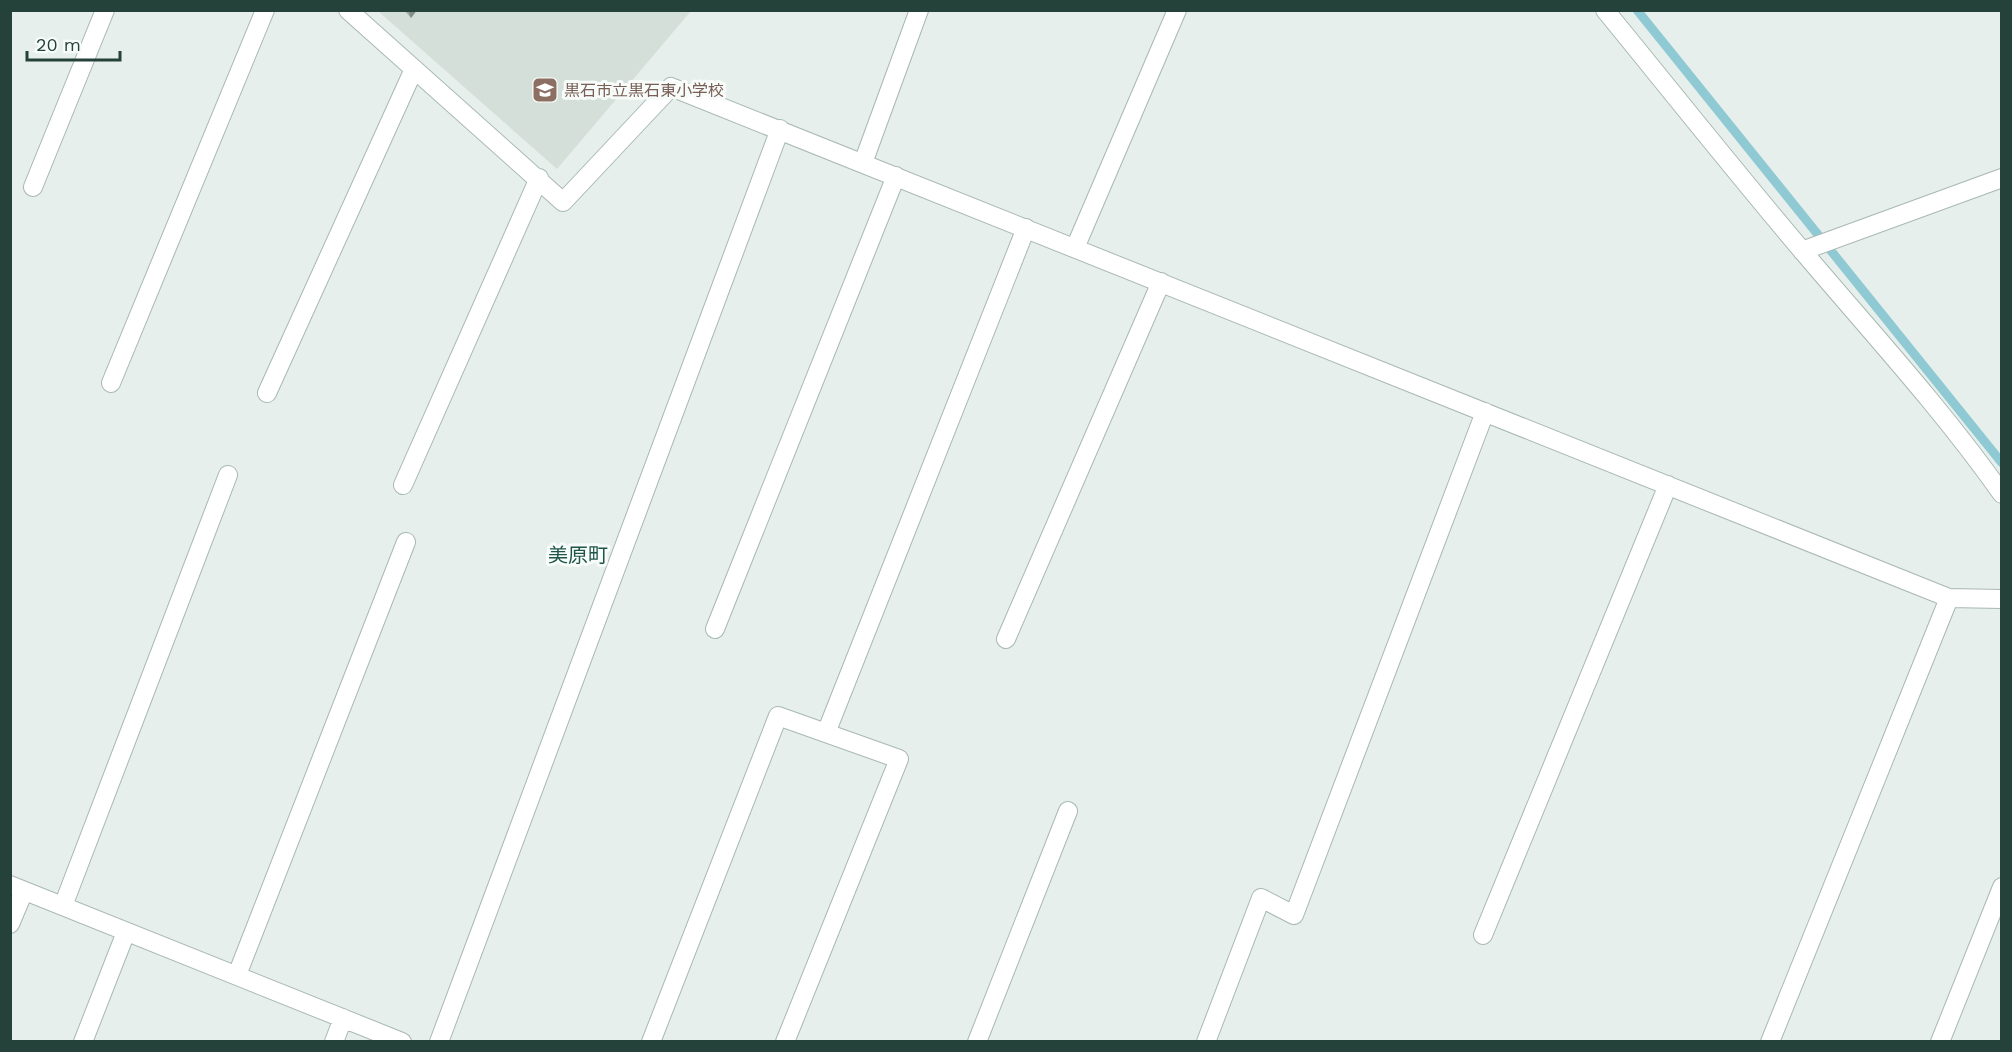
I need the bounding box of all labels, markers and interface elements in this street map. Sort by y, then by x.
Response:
scale bar [27,24,120,62]
text: 20 m [36,34,81,55]
school or university icon: 黒石市立黒石東小学校 [530,75,560,105]
place label: 黒石市立黒石東小学校 [564,81,724,100]
district label: 美原町 [548,543,608,567]

